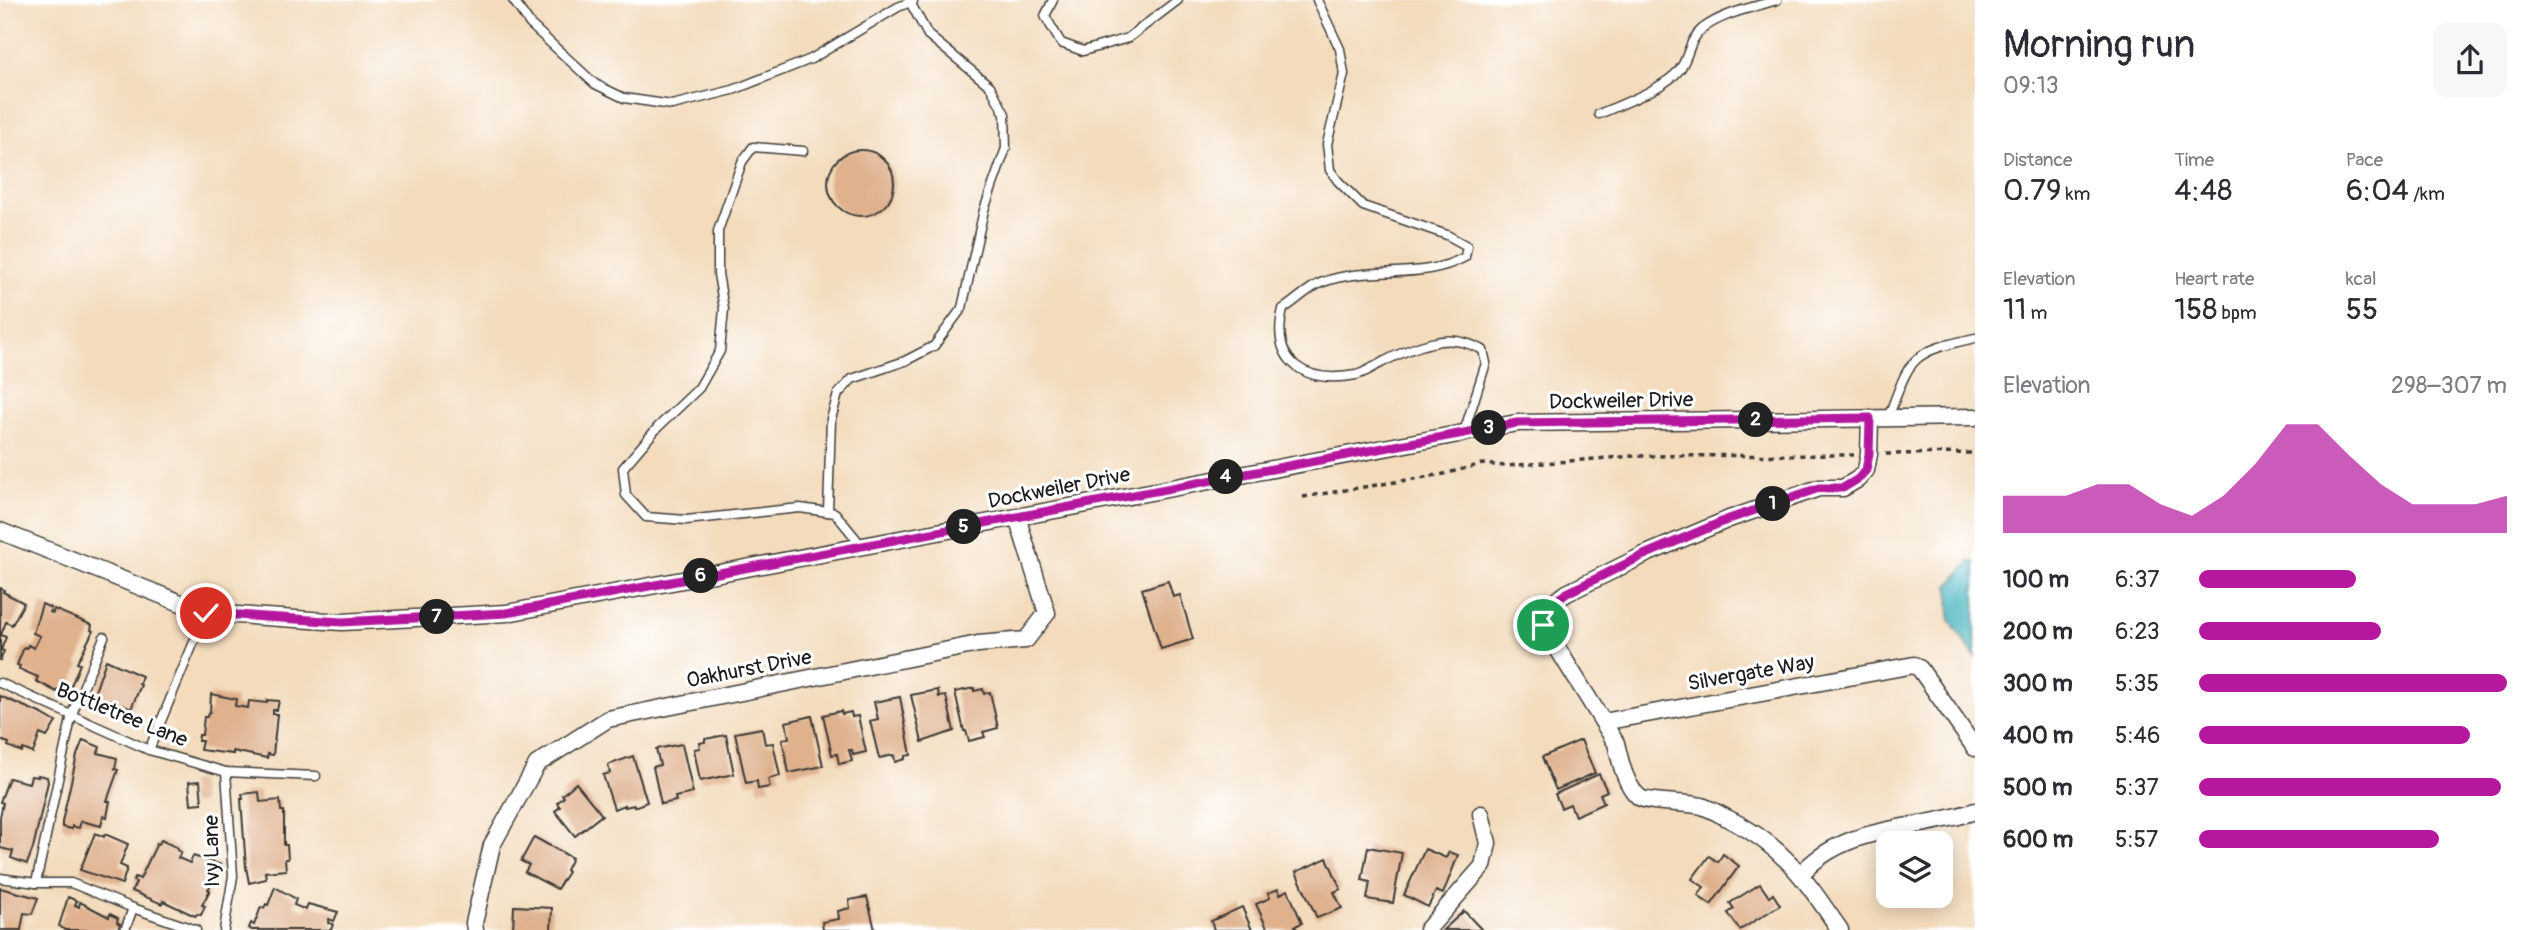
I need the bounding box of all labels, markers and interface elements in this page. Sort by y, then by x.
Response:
text: Morning run [2003,21,2195,69]
button: share [2433,23,2507,97]
text: 09:13 [2003,71,2059,100]
text: Distance [2003,148,2072,172]
text: Time [2174,148,2214,172]
text: Pace [2346,148,2383,172]
text: 0.79 [2003,172,2061,209]
text: 4:48 [2174,172,2232,209]
text: 6:04 [2346,172,2409,209]
text: km [2061,182,2090,206]
text: /km [2409,182,2445,206]
text: Elevation [2003,267,2075,291]
text: Heart rate [2174,267,2254,291]
text: kcal [2346,267,2377,291]
text: 11 [2003,291,2026,328]
text: 158 [2174,291,2217,328]
text: 55 [2346,291,2378,328]
text: m [2026,301,2047,325]
text: bpm [2217,301,2257,325]
text: Elevation [2003,371,2091,400]
text: 298–307 m [2391,371,2507,400]
street label: Dockweiler Drive [1549,386,1694,416]
pin: 2 [1738,402,1774,438]
text: 2 [1750,407,1761,431]
pin: 3 [1472,410,1506,446]
text: 3 [1483,415,1494,439]
pin: 4 [1208,460,1244,494]
street label: Dockweiler Drive [986,461,1133,515]
text: 4 [1220,464,1231,488]
pin: 1 [1756,486,1790,522]
text: 1 [1769,491,1776,515]
pin: 5 [946,510,982,544]
text: 5 [958,514,969,538]
pin: 6 [684,558,718,594]
text: 6 [695,563,706,587]
text: 100 m [2003,565,2069,594]
text: 6:37 [2115,565,2160,594]
pin [176,583,236,643]
icon: check [187,594,225,632]
pin [1513,595,1573,655]
pin: 7 [420,600,454,634]
text: 7 [431,604,442,628]
icon: arrive [1524,606,1562,644]
text: 200 m [2003,617,2073,646]
text: 6:23 [2115,617,2160,646]
street label: Oakhurst Drive [684,644,815,694]
street label: Silvergate Way [1686,649,1816,697]
text: 300 m [2003,669,2073,698]
text: 5:35 [2115,669,2159,698]
street label: Bottletree Lane [52,676,192,754]
text: 400 m [2003,721,2073,750]
text: 5:46 [2115,721,2160,750]
text: 500 m [2003,773,2072,802]
text: 5:37 [2115,773,2159,802]
street label: Ivy Lane [198,814,226,887]
text: 600 m [2003,825,2073,854]
text: 5:57 [2115,825,2158,854]
map controls [1876,831,1953,908]
button: layers [1876,831,1953,908]

